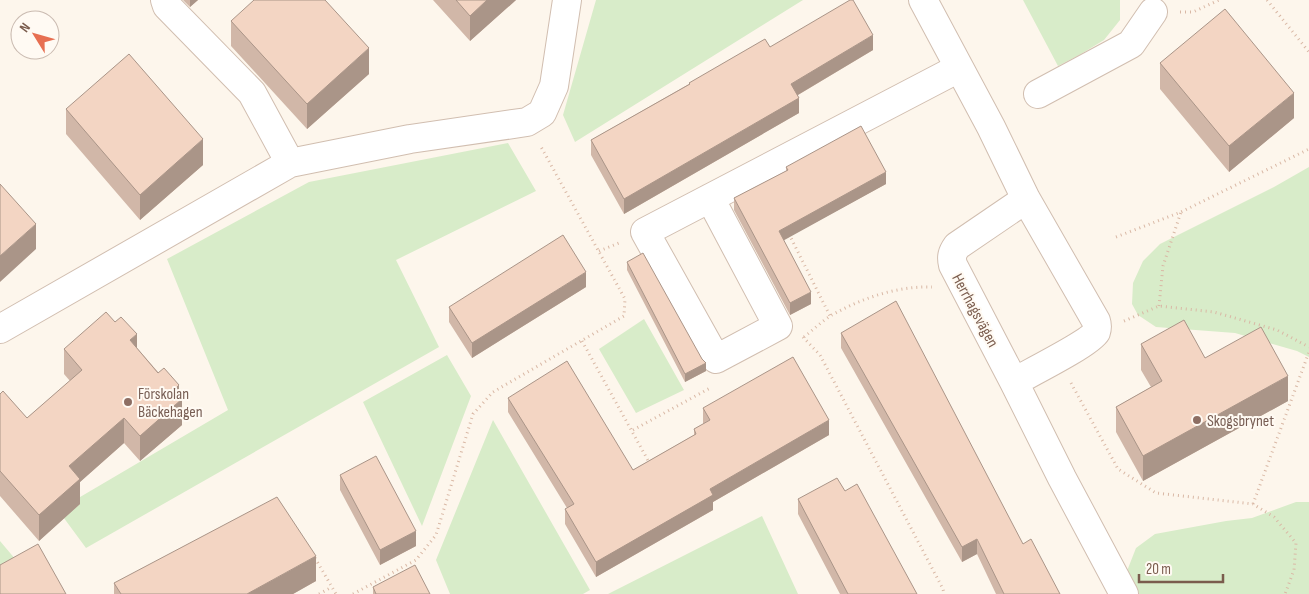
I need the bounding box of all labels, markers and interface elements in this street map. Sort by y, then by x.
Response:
north arrow [10,10,60,60]
text: N [16,19,34,36]
street label: Herrhagsvägen [947,271,1002,351]
place label: Förskolan Bäckehagen [138,385,203,422]
marker: Förskolan Bäckehagen [122,396,134,408]
place label: Skogsbrynet [1207,412,1274,431]
marker: Skogsbrynet [1191,414,1203,426]
scale bar [1139,552,1223,584]
text: 20 m [1146,560,1171,579]

